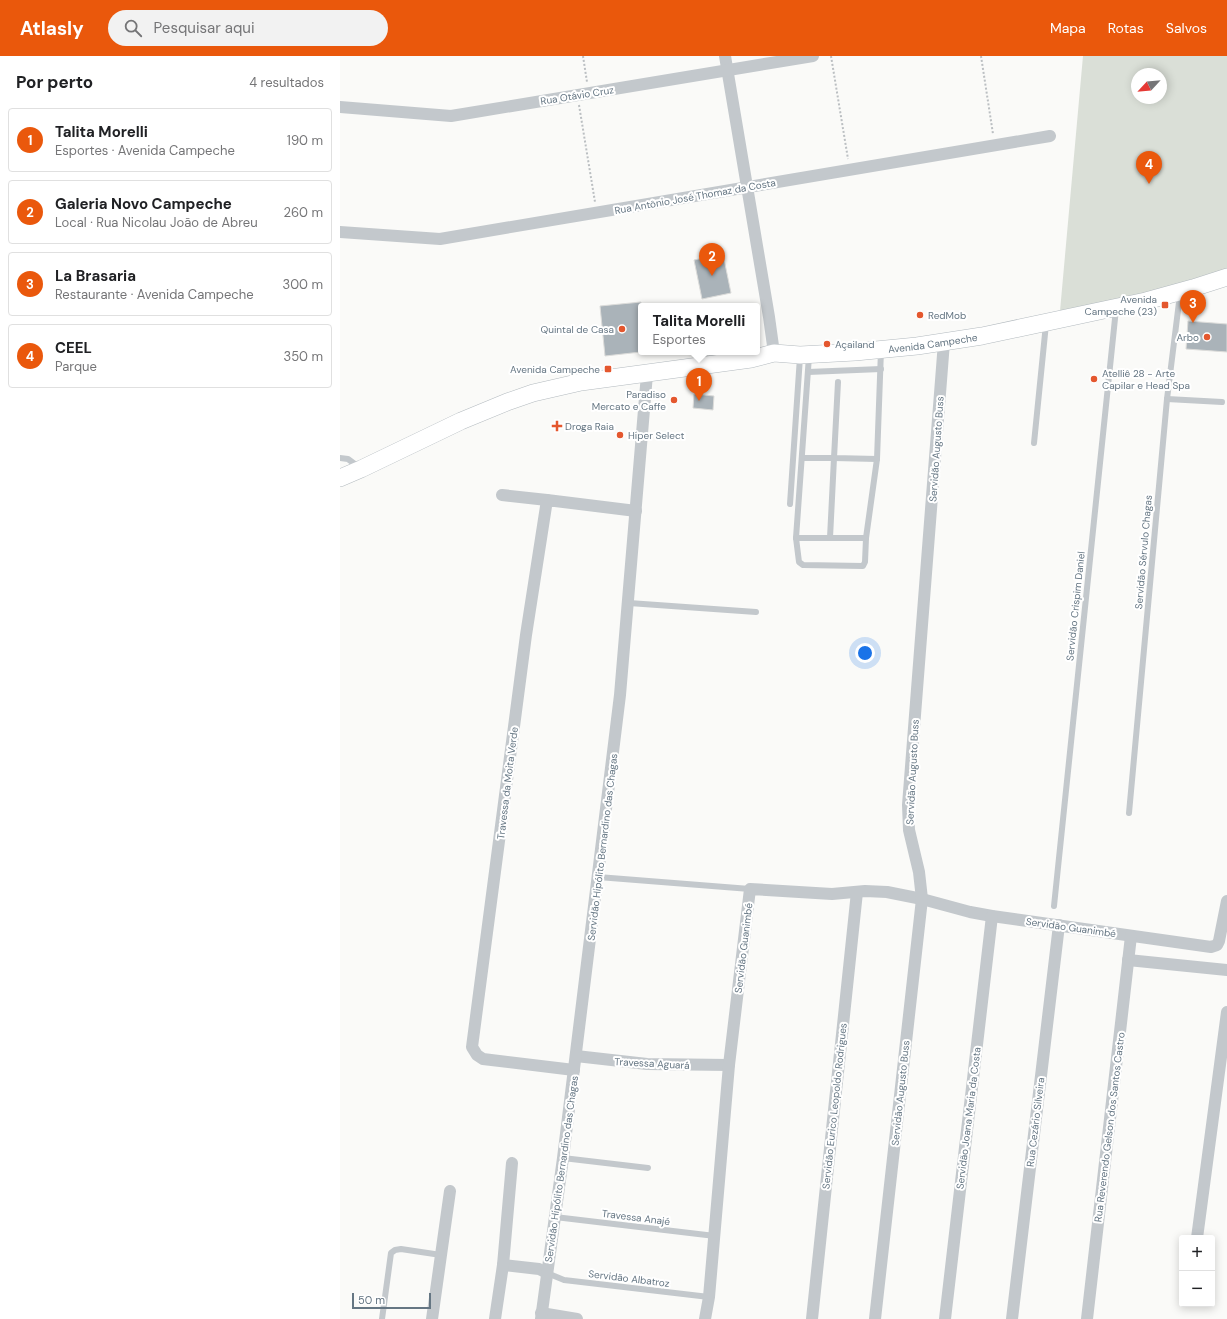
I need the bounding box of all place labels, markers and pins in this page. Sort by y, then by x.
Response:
pin: 4 [1136,151,1162,184]
pin: 2 [699,243,725,276]
pin: 3 [1180,290,1206,323]
place label: Avenida Campeche (23) [1085,293,1157,318]
marker: Avenida Campeche (23) [1160,300,1170,310]
place label: RedMob [928,309,966,322]
marker: RedMob [915,310,925,320]
place label: Quintal de Casa [540,323,614,336]
marker: Quintal de Casa [617,324,627,334]
place label: Arbo [1176,331,1199,344]
marker: Arbo [1202,332,1212,342]
place label: Açailand [835,338,875,351]
marker: Açailand [822,339,832,349]
place label: Avenida Campeche [510,363,600,376]
marker: Avenida Campeche [603,364,613,374]
place label: Atelliê 28 - Arte Capilar e Head Spa [1102,367,1190,392]
pin: 1 [686,368,712,401]
marker: Atelliê 28 - Arte Capilar e Head Spa [1089,374,1099,384]
place label: Paradiso Mercato e Caffe [592,388,666,413]
marker: Paradiso Mercato e Caffe [669,395,679,405]
place label: Droga Raia [565,420,614,433]
marker: Droga Raia [552,421,562,431]
place label: Hiper Select [628,429,684,442]
marker: Hiper Select [615,430,625,440]

